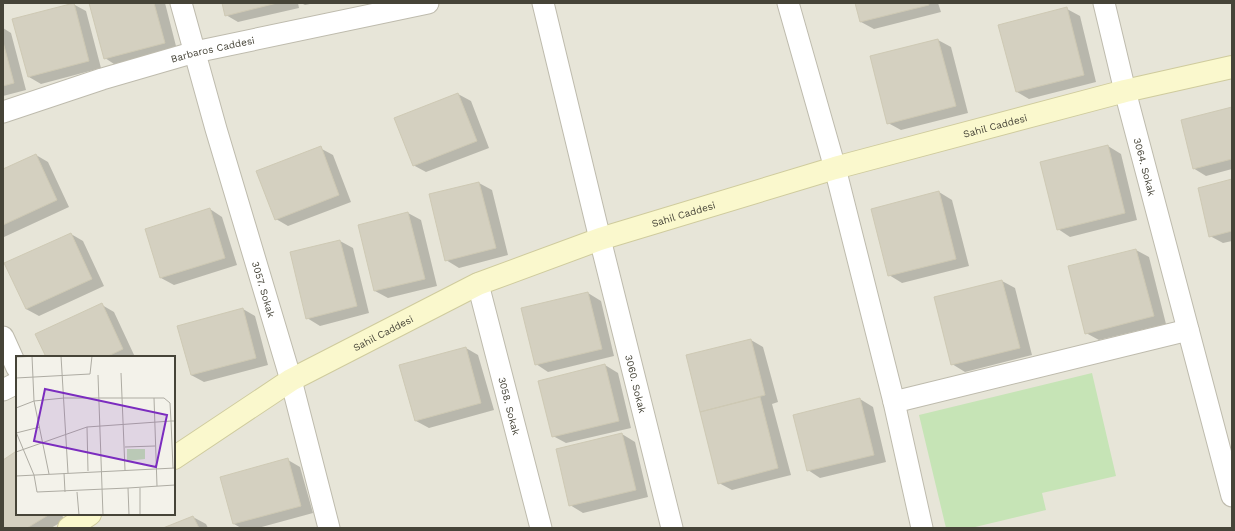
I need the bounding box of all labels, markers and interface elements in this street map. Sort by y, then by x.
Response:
street label: Barbaros Caddesi [170,35,256,65]
street label: Sahil Caddesi [962,112,1028,140]
street label: 3064. Sokak [1132,137,1158,198]
street label: Sahil Caddesi [650,199,717,229]
street label: 3057. Sokak [250,260,277,319]
street label: Sahil Caddesi [351,313,415,353]
street label: 3060. Sokak [623,354,648,414]
inset map [16,356,175,515]
street label: 3058. Sokak [496,376,522,437]

